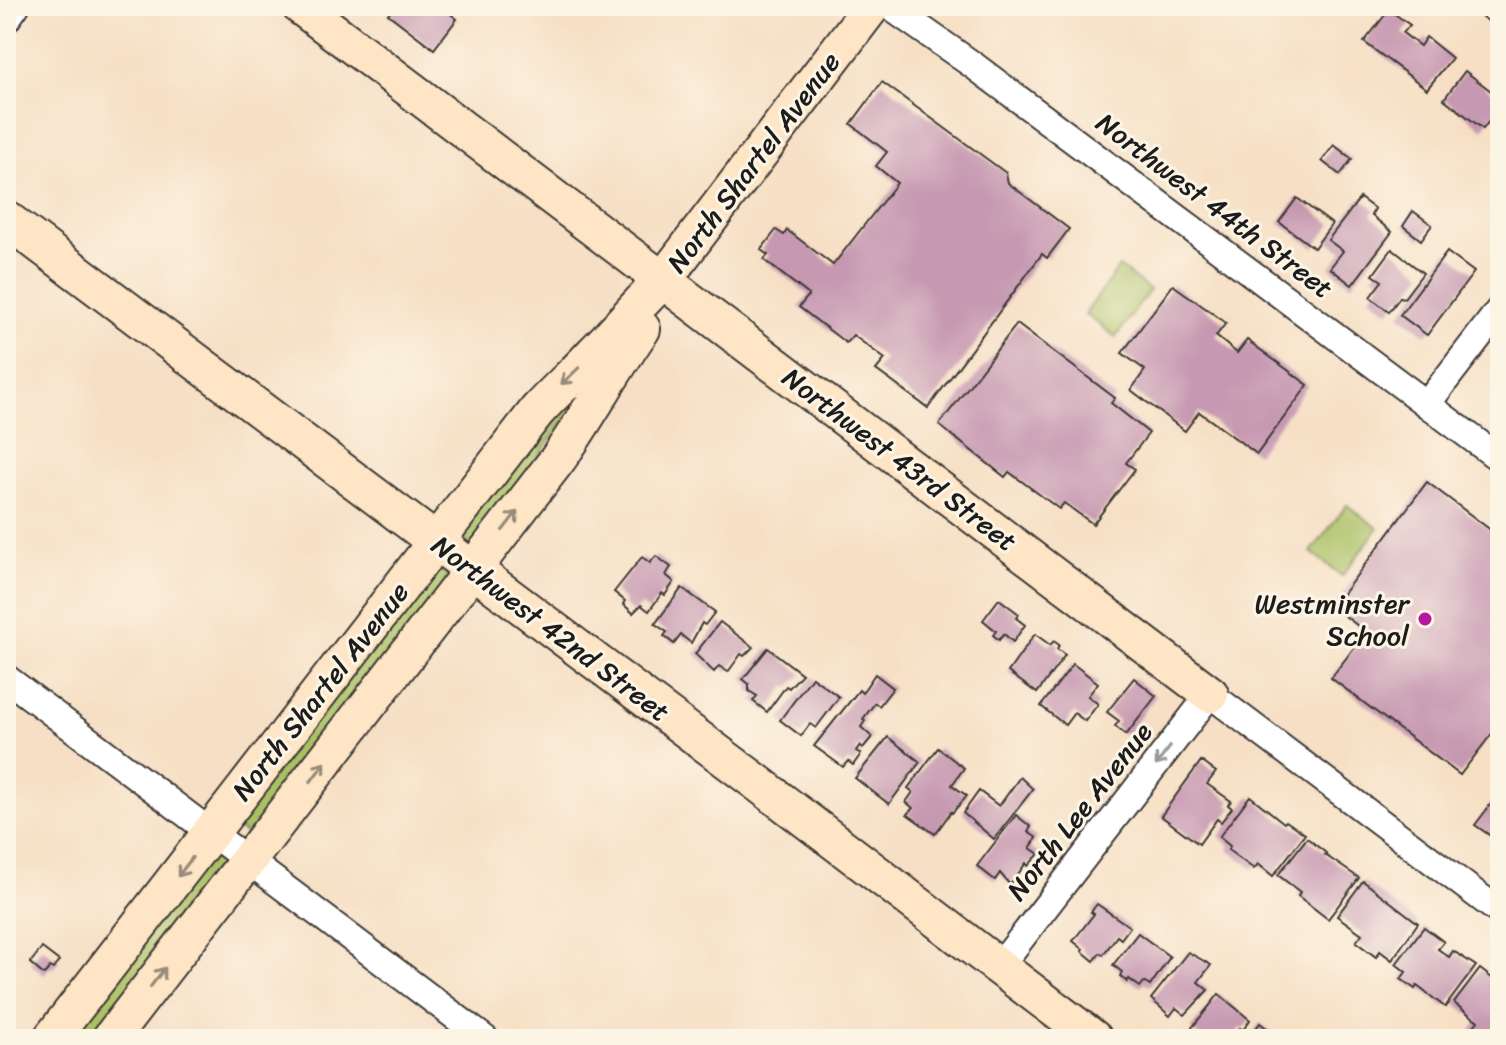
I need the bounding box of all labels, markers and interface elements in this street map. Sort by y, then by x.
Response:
street label: North Shartel Avenue [653,41,853,284]
street label: Northwest 44th Street [1085,99,1344,312]
street label: Northwest 43rd Street [771,354,1028,565]
one-way arrow [560,367,580,386]
one-way arrow [501,511,518,532]
street label: Northwest 42nd Street [420,522,681,735]
street label: North Shartel Avenue [219,571,422,812]
place label: Westminster School [1254,579,1411,660]
marker: Westminster School [1416,610,1434,628]
street label: North Lee Avenue [993,711,1165,912]
one-way arrow [1154,745,1171,766]
one-way arrow [309,762,326,783]
one-way arrow [176,855,193,877]
one-way arrow [149,967,166,988]

